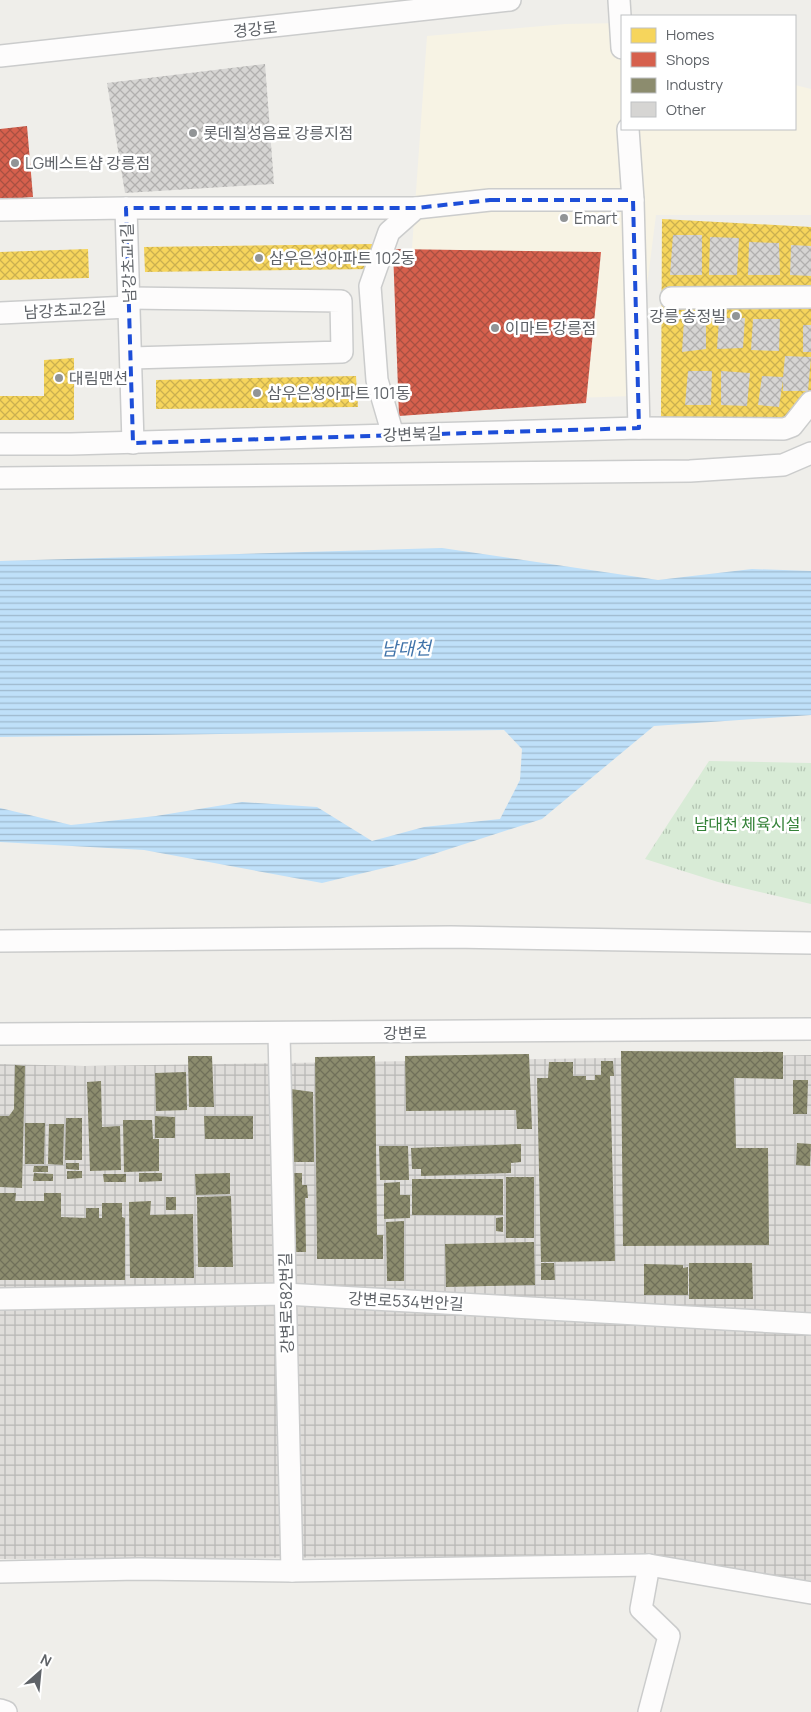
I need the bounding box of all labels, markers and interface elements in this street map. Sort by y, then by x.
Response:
legend [621,15,796,130]
street label: 경강로 [232,16,278,42]
text: Homes [666,24,715,45]
text: Shops [666,49,710,70]
text: Industry [666,74,723,95]
text: Other [666,99,707,120]
place label: 롯데칠성음료 강릉지점 [203,122,353,144]
marker: 롯데칠성음료 강릉지점 [187,127,199,139]
place label: LG베스트샵 강릉점 [25,152,150,174]
marker: LG베스트샵 강릉점 [9,157,21,169]
place label: Emart [574,207,618,229]
marker: Emart [558,212,570,224]
street label: 남강초교1길 [116,223,140,303]
place label: 삼우은성아파트 102동 [269,247,415,269]
marker: 삼우은성아파트 102동 [253,252,265,264]
street label: 남강초교2길 [23,297,107,323]
place label: 강릉 송정빌 [649,305,726,327]
marker: 강릉 송정빌 [730,310,742,322]
place label: 이마트 강릉점 [505,317,597,339]
marker: 이마트 강릉점 [489,322,501,334]
place label: 대림맨션 [69,367,128,389]
marker: 대림맨션 [53,372,65,384]
place label: 삼우은성아파트 101동 [267,382,410,404]
marker: 삼우은성아파트 101동 [251,387,263,399]
street label: 강변북길 [382,422,442,446]
water label: 남대천 [381,636,433,660]
park label: 남대천 체육시설 [694,813,800,835]
street label: 강변로 [383,1022,427,1044]
street label: 강변로582번길 [274,1252,298,1354]
street label: 강변로534번안길 [348,1287,464,1315]
north arrow [15,1647,65,1697]
text: N [37,1649,55,1671]

